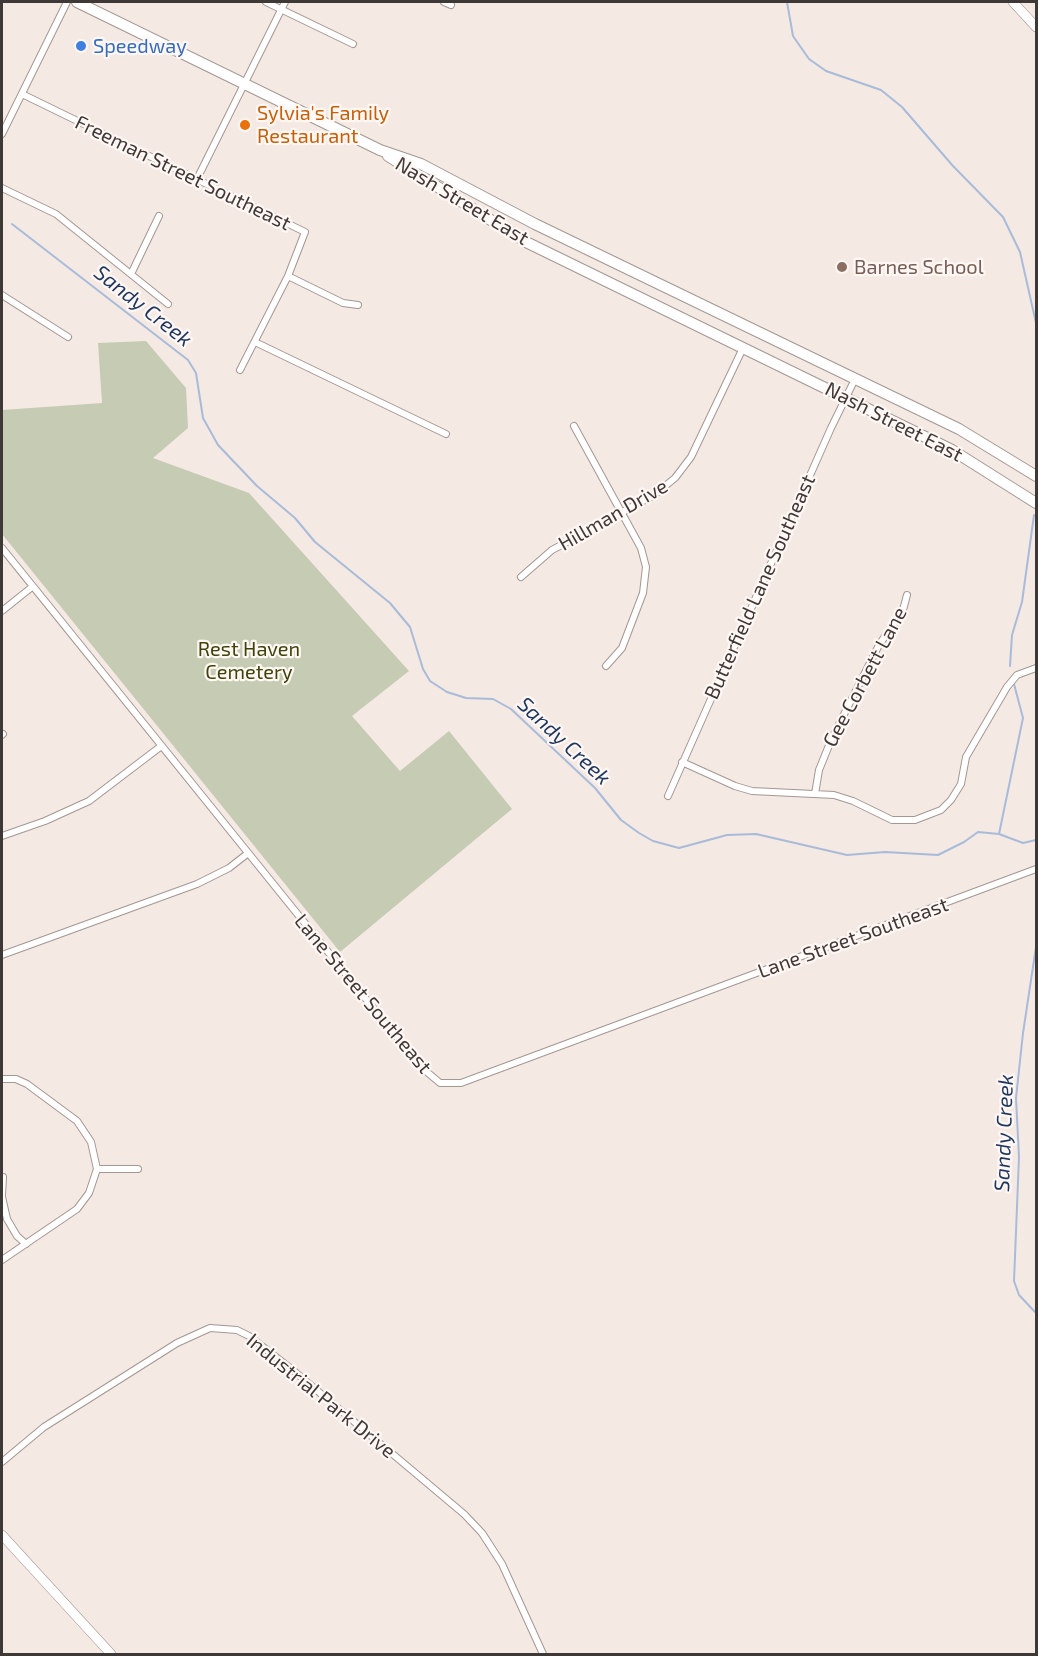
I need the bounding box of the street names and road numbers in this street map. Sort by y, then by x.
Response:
street label: Freeman Street Southeast [71,110,295,236]
street label: Nash Street East [391,152,533,250]
street label: Nash Street East [821,377,967,467]
street label: Butterfield Lane Southeast [700,471,820,703]
street label: Hillman Drive [554,474,672,556]
street label: Gee Corbett Lane [818,603,912,751]
street label: Lane Street Southeast [755,892,951,984]
street label: Lane Street Southeast [289,909,437,1079]
street label: Industrial Park Drive [242,1329,400,1463]

